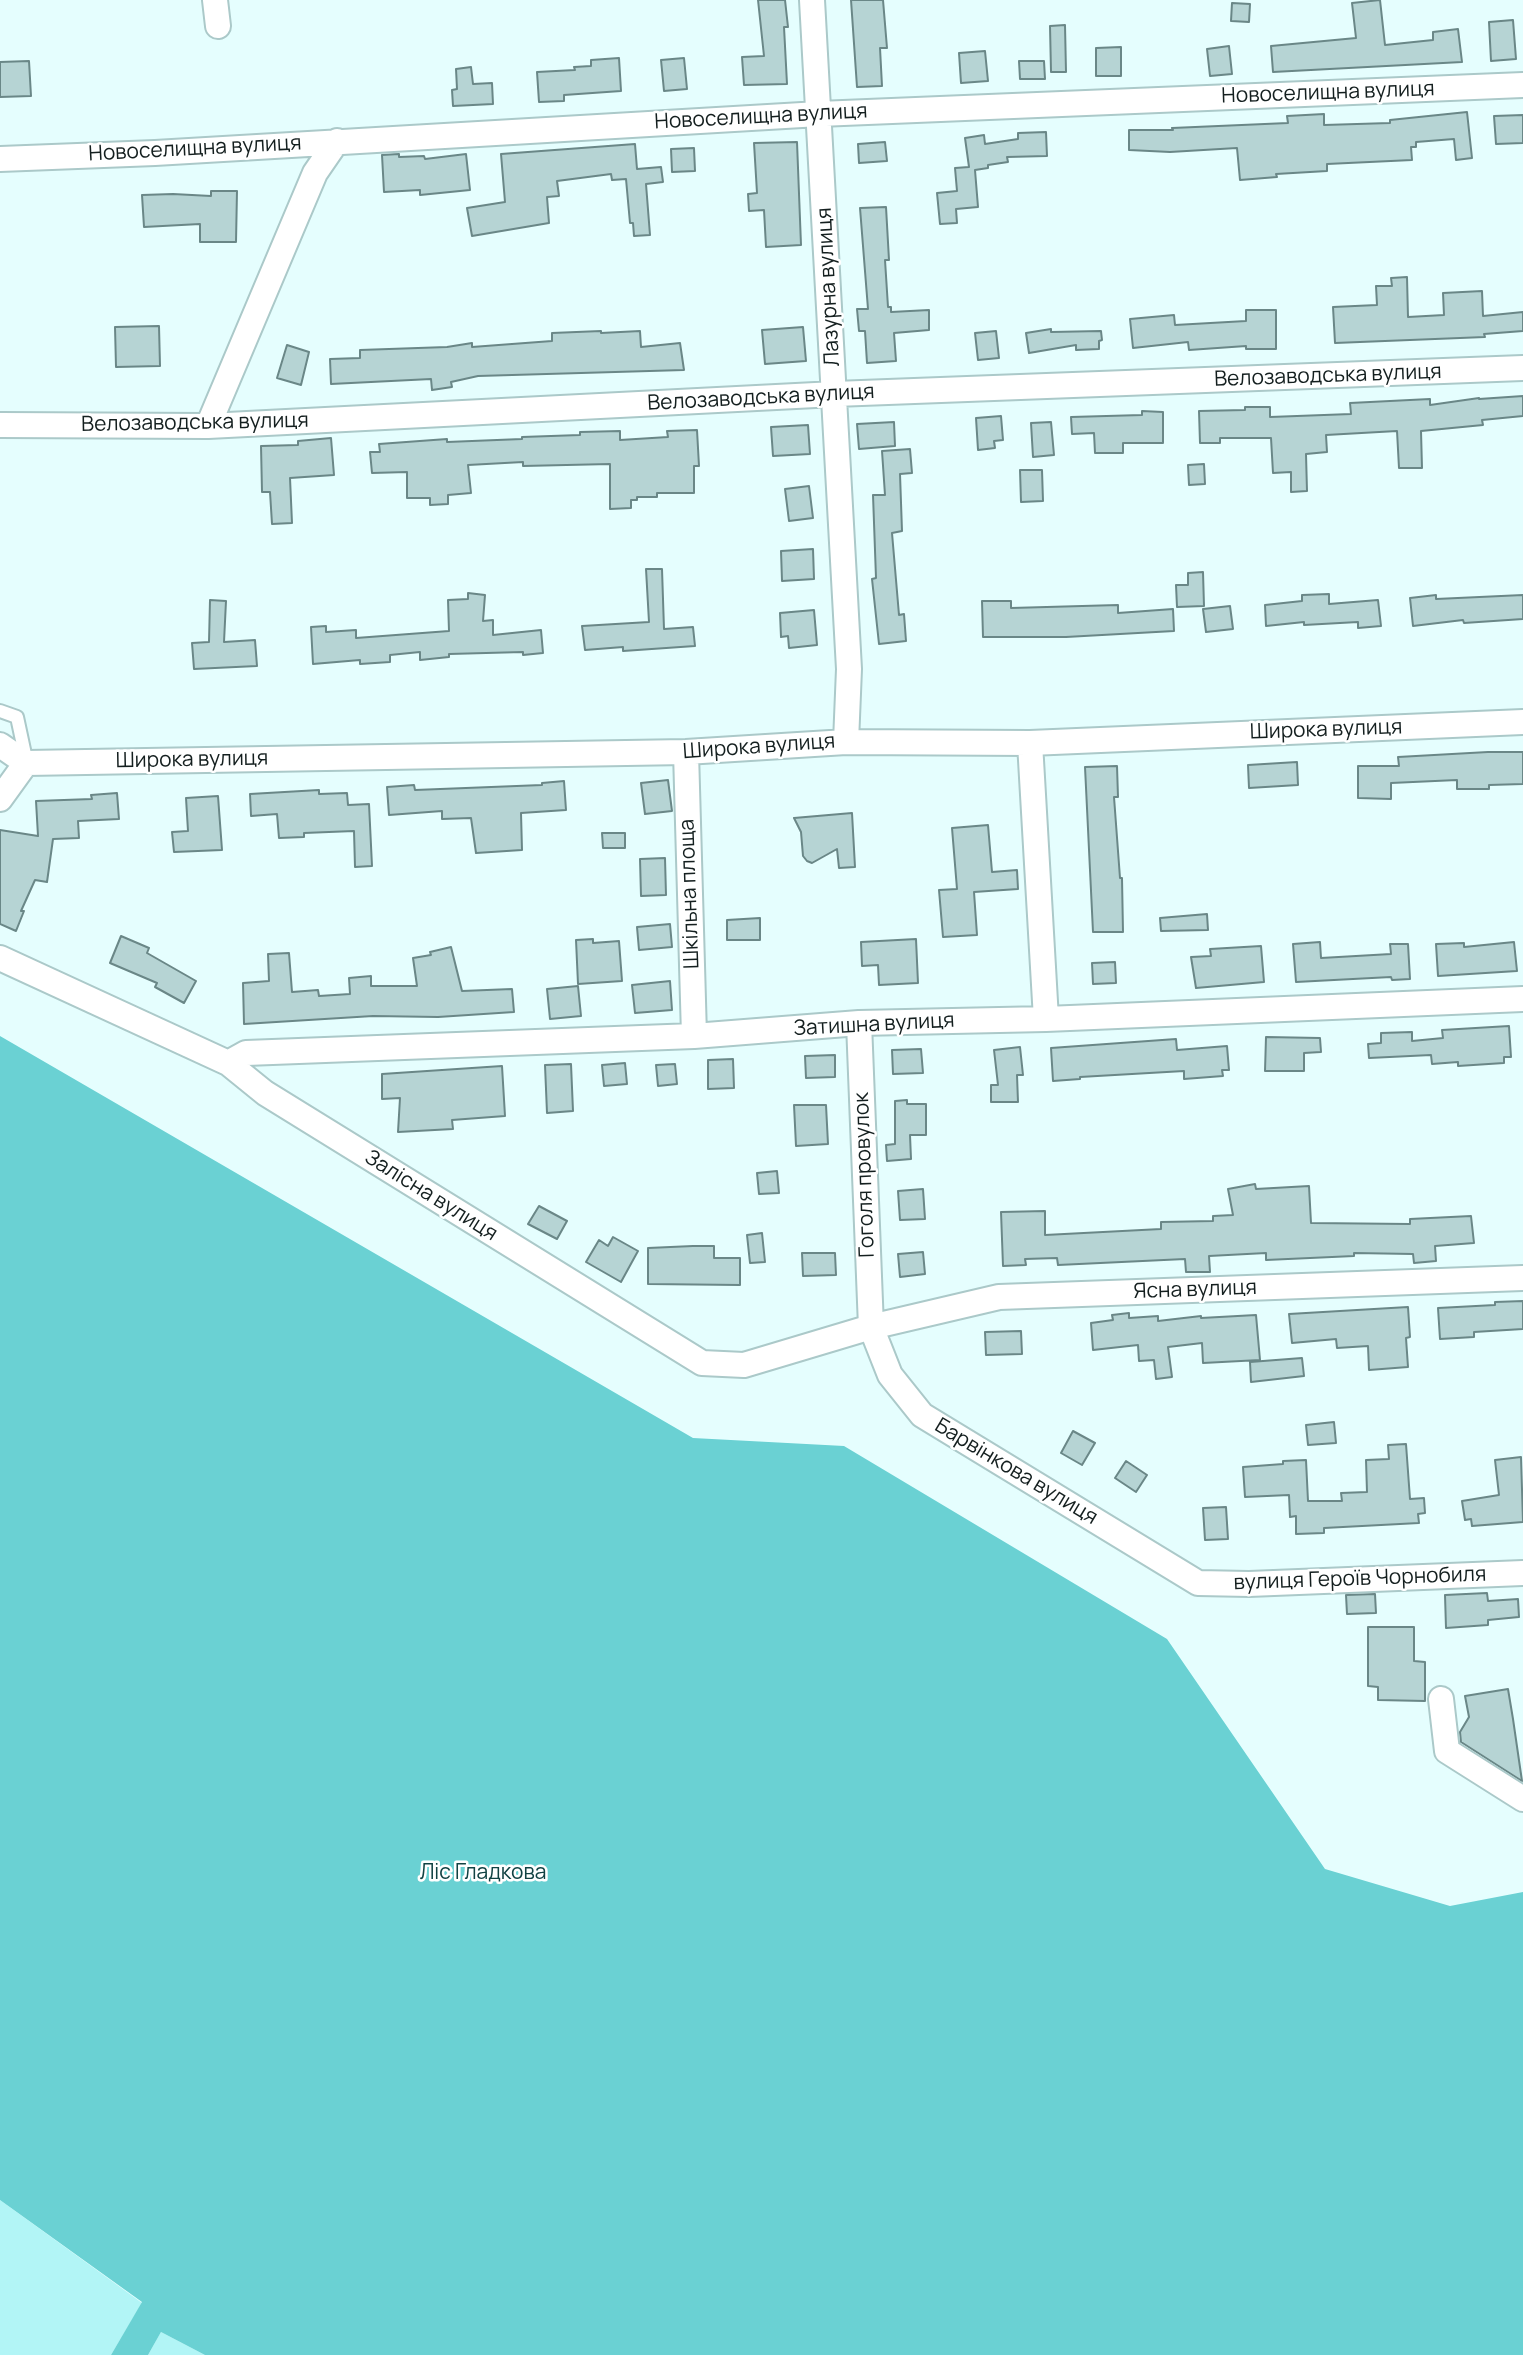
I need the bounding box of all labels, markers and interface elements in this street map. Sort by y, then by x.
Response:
street label: Новоселищна вулиця [1221,77,1435,109]
street label: Новоселищна вулиця [654,99,868,135]
street label: Новоселищна вулиця [88,131,302,167]
street label: Лазурна вулиця [812,207,846,367]
street label: Велозаводська вулиця [1214,359,1442,393]
street label: Велозаводська вулиця [647,379,875,417]
street label: Велозаводська вулиця [81,408,309,438]
street label: Широка вулиця [1249,715,1403,745]
street label: Широка вулиця [682,729,836,765]
street label: Широка вулиця [115,746,269,774]
street label: Шкільна площа [675,819,705,969]
street label: Затишна вулиця [793,1008,955,1042]
street label: Гоголя провулок [850,1092,880,1258]
street label: Залісна вулиця [360,1145,502,1247]
street label: Ясна вулиця [1133,1275,1257,1305]
street label: Барвінкова вулиця [930,1413,1102,1531]
street label: вулиця Героїв Чорнобиля [1233,1562,1487,1596]
park label: Ліс Гладкова [420,1860,546,1886]

